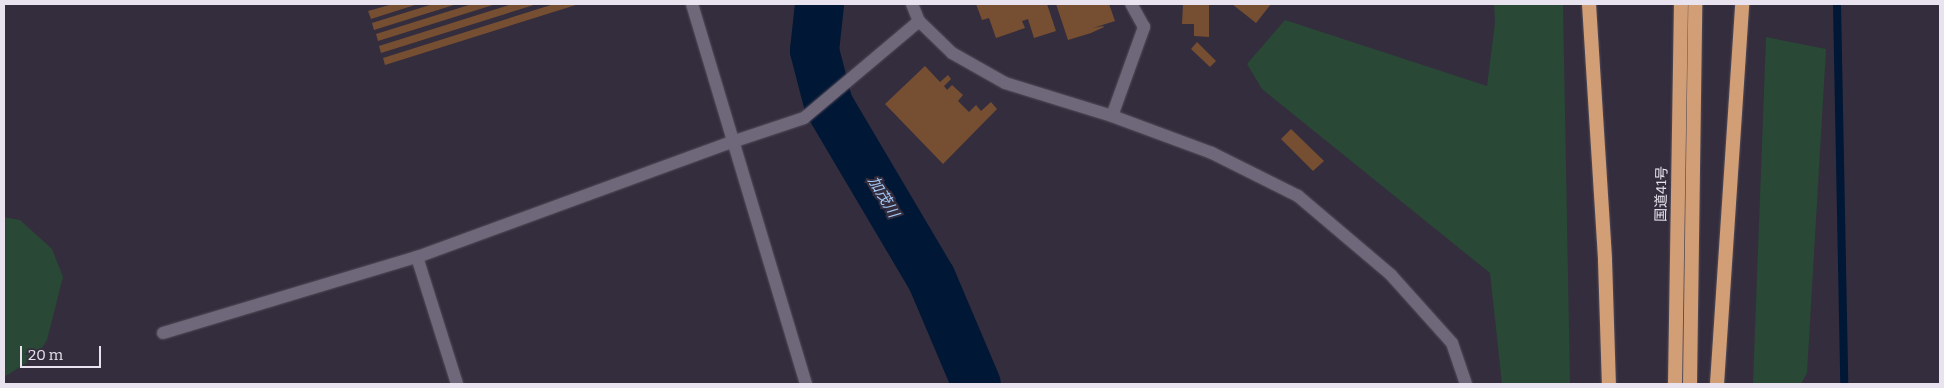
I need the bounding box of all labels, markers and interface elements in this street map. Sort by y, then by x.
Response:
street label: 国道41号 [1653,166,1671,222]
water label: 加茂川 [864,173,902,221]
scale bar [22,336,104,368]
text: 20 m [28,346,63,364]

